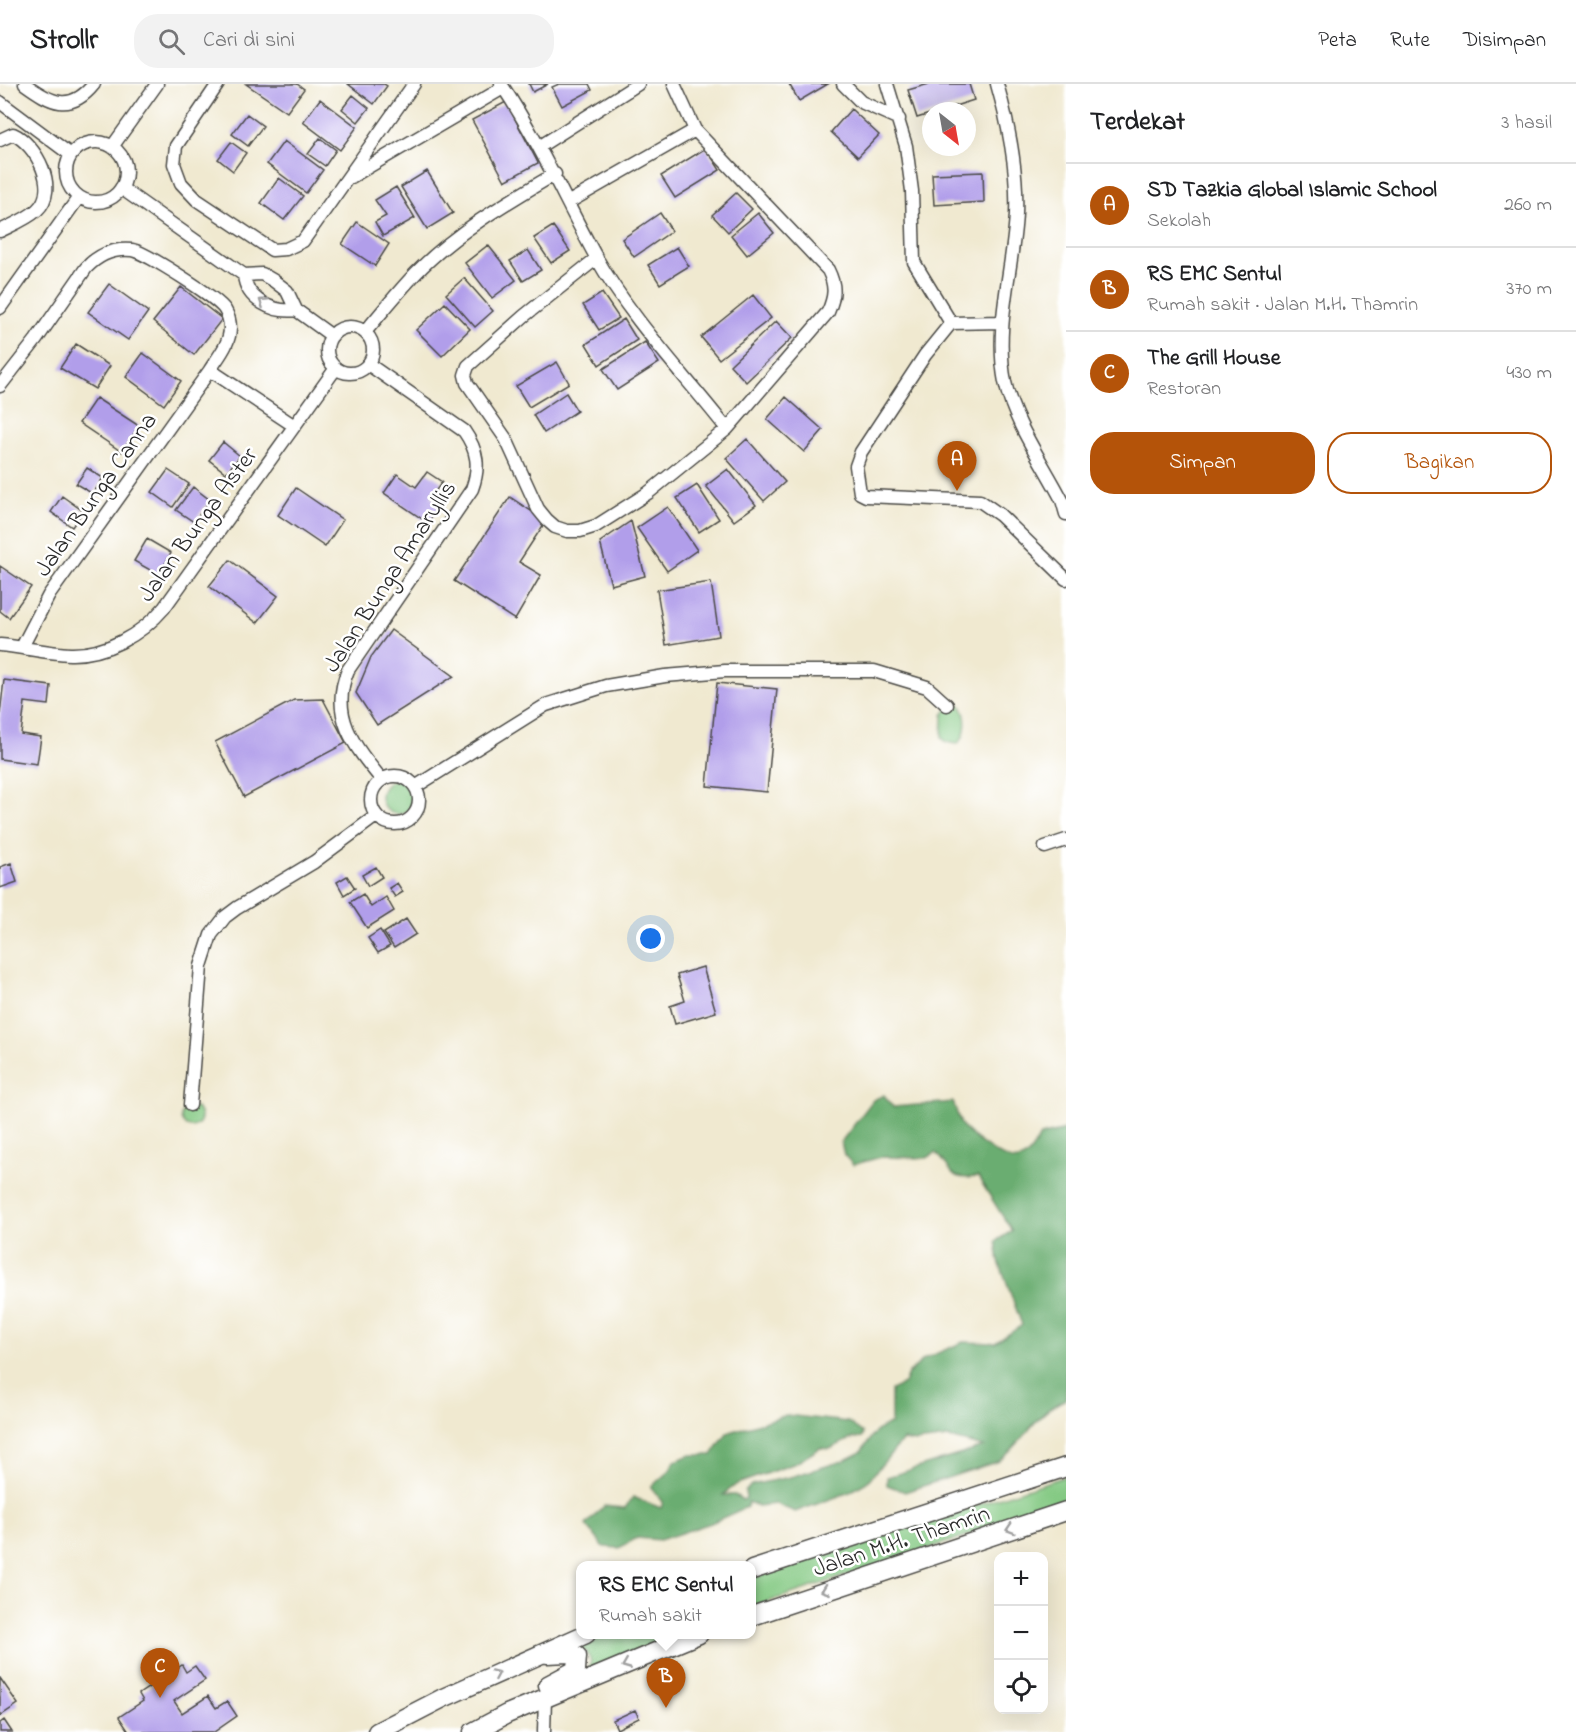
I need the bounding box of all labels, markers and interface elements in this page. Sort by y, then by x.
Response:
search box [134,14,554,68]
text: Strollr [30,21,98,62]
icon: search [155,25,188,58]
text: Cari di sini [203,25,295,57]
text: Peta [1318,26,1357,56]
text: Rute [1390,26,1430,56]
text: Disimpan [1463,26,1546,56]
north arrow [922,102,976,156]
text: Terdekat [1090,104,1185,142]
text: 3 hasil [1501,109,1552,138]
text: SD Tazkia Global Islamic School [1147,175,1437,207]
text: A [1103,191,1116,220]
text: 260 m [1504,191,1552,220]
text: Sekolah [1147,207,1211,236]
text: RS EMC Sentul [1147,259,1282,291]
text: B [1103,275,1116,304]
text: 370 m [1506,275,1552,304]
text: Rumah sakit · Jalan M.H. Thamrin [1147,291,1418,320]
one-way arrow [259,298,270,309]
text: The Grill House [1147,343,1281,375]
text: C [1104,359,1115,388]
text: 430 m [1506,359,1552,388]
text: Restoran [1147,375,1221,404]
street label: Jalan Bunga Canna [27,406,167,585]
button: Simpan [1090,432,1315,494]
button: Bagikan [1327,432,1552,494]
street label: Jalan Bunga Aster [131,440,268,610]
pin: A [938,442,976,491]
street label: Jalan Bunga Amaryllis [316,474,467,681]
your location [636,924,665,953]
street label: Jalan M.H. Thamrin [809,1497,995,1587]
one-way arrow [1005,1522,1016,1534]
map controls [994,1552,1048,1714]
button: + [994,1552,1048,1606]
popup [576,1561,756,1639]
text: RS EMC Sentul [599,1570,733,1602]
one-way arrow [820,1583,831,1596]
text: Rumah sakit [599,1602,702,1631]
button: − [994,1606,1048,1660]
pin: C [140,1648,180,1698]
one-way arrow [621,1658,632,1670]
pin: B [646,1658,686,1708]
button: locate [994,1660,1048,1714]
one-way arrow [490,1669,501,1681]

